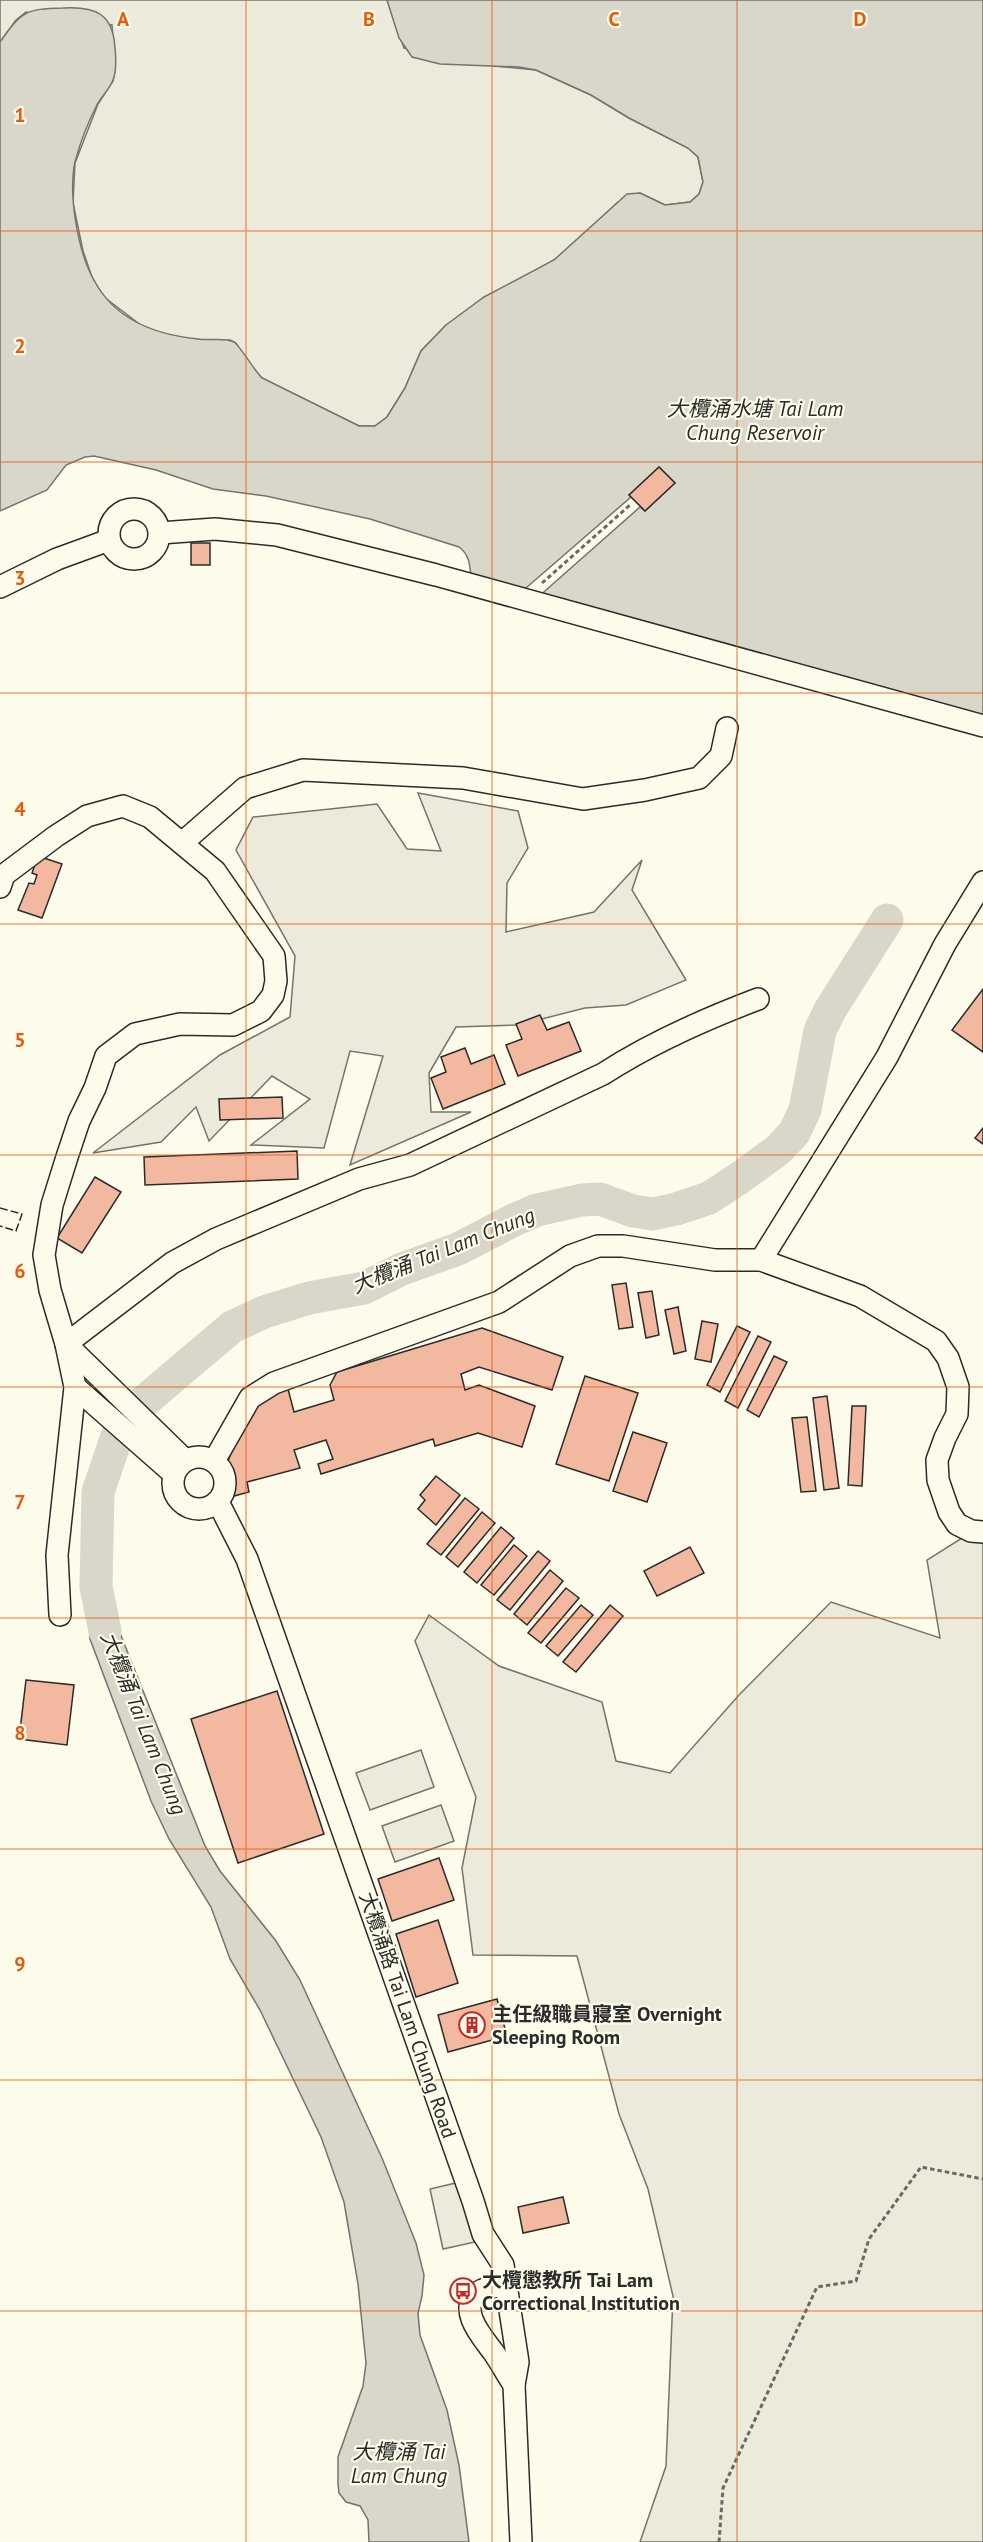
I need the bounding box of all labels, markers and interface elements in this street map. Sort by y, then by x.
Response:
text: A [117,6,130,32]
text: B [363,6,375,32]
text: C [608,6,620,32]
text: D [854,6,867,32]
text: 1 [14,102,26,128]
text: 2 [14,333,26,359]
water label: 大欖涌水塘 Tai Lam Chung Reservoir [667,395,843,446]
text: 3 [14,565,26,591]
text: 4 [14,796,26,822]
text: 5 [14,1027,26,1053]
water label: 大欖涌 Tai Lam Chung [348,1201,539,1299]
text: 6 [14,1258,26,1284]
text: 7 [14,1489,26,1515]
water label: 大欖涌 Tai Lam Chung [95,1628,193,1819]
text: 8 [14,1720,26,1746]
street label: 大欖涌路 Tai Lam Chung Road [354,1888,462,2142]
text: 9 [14,1951,26,1977]
place label: 主任級職員寢室 Overnight Sleeping Room [492,2001,722,2050]
building icon: 主任級職員寢室 Overnight Sleeping Room [457,2010,487,2040]
place label: 大欖懲教所 Tai Lam Correctional Institution [482,2267,680,2316]
bus stop icon: 大欖懲教所 Tai Lam Correctional Institution [448,2276,478,2306]
water label: 大欖涌 Tai Lam Chung [351,2438,448,2489]

